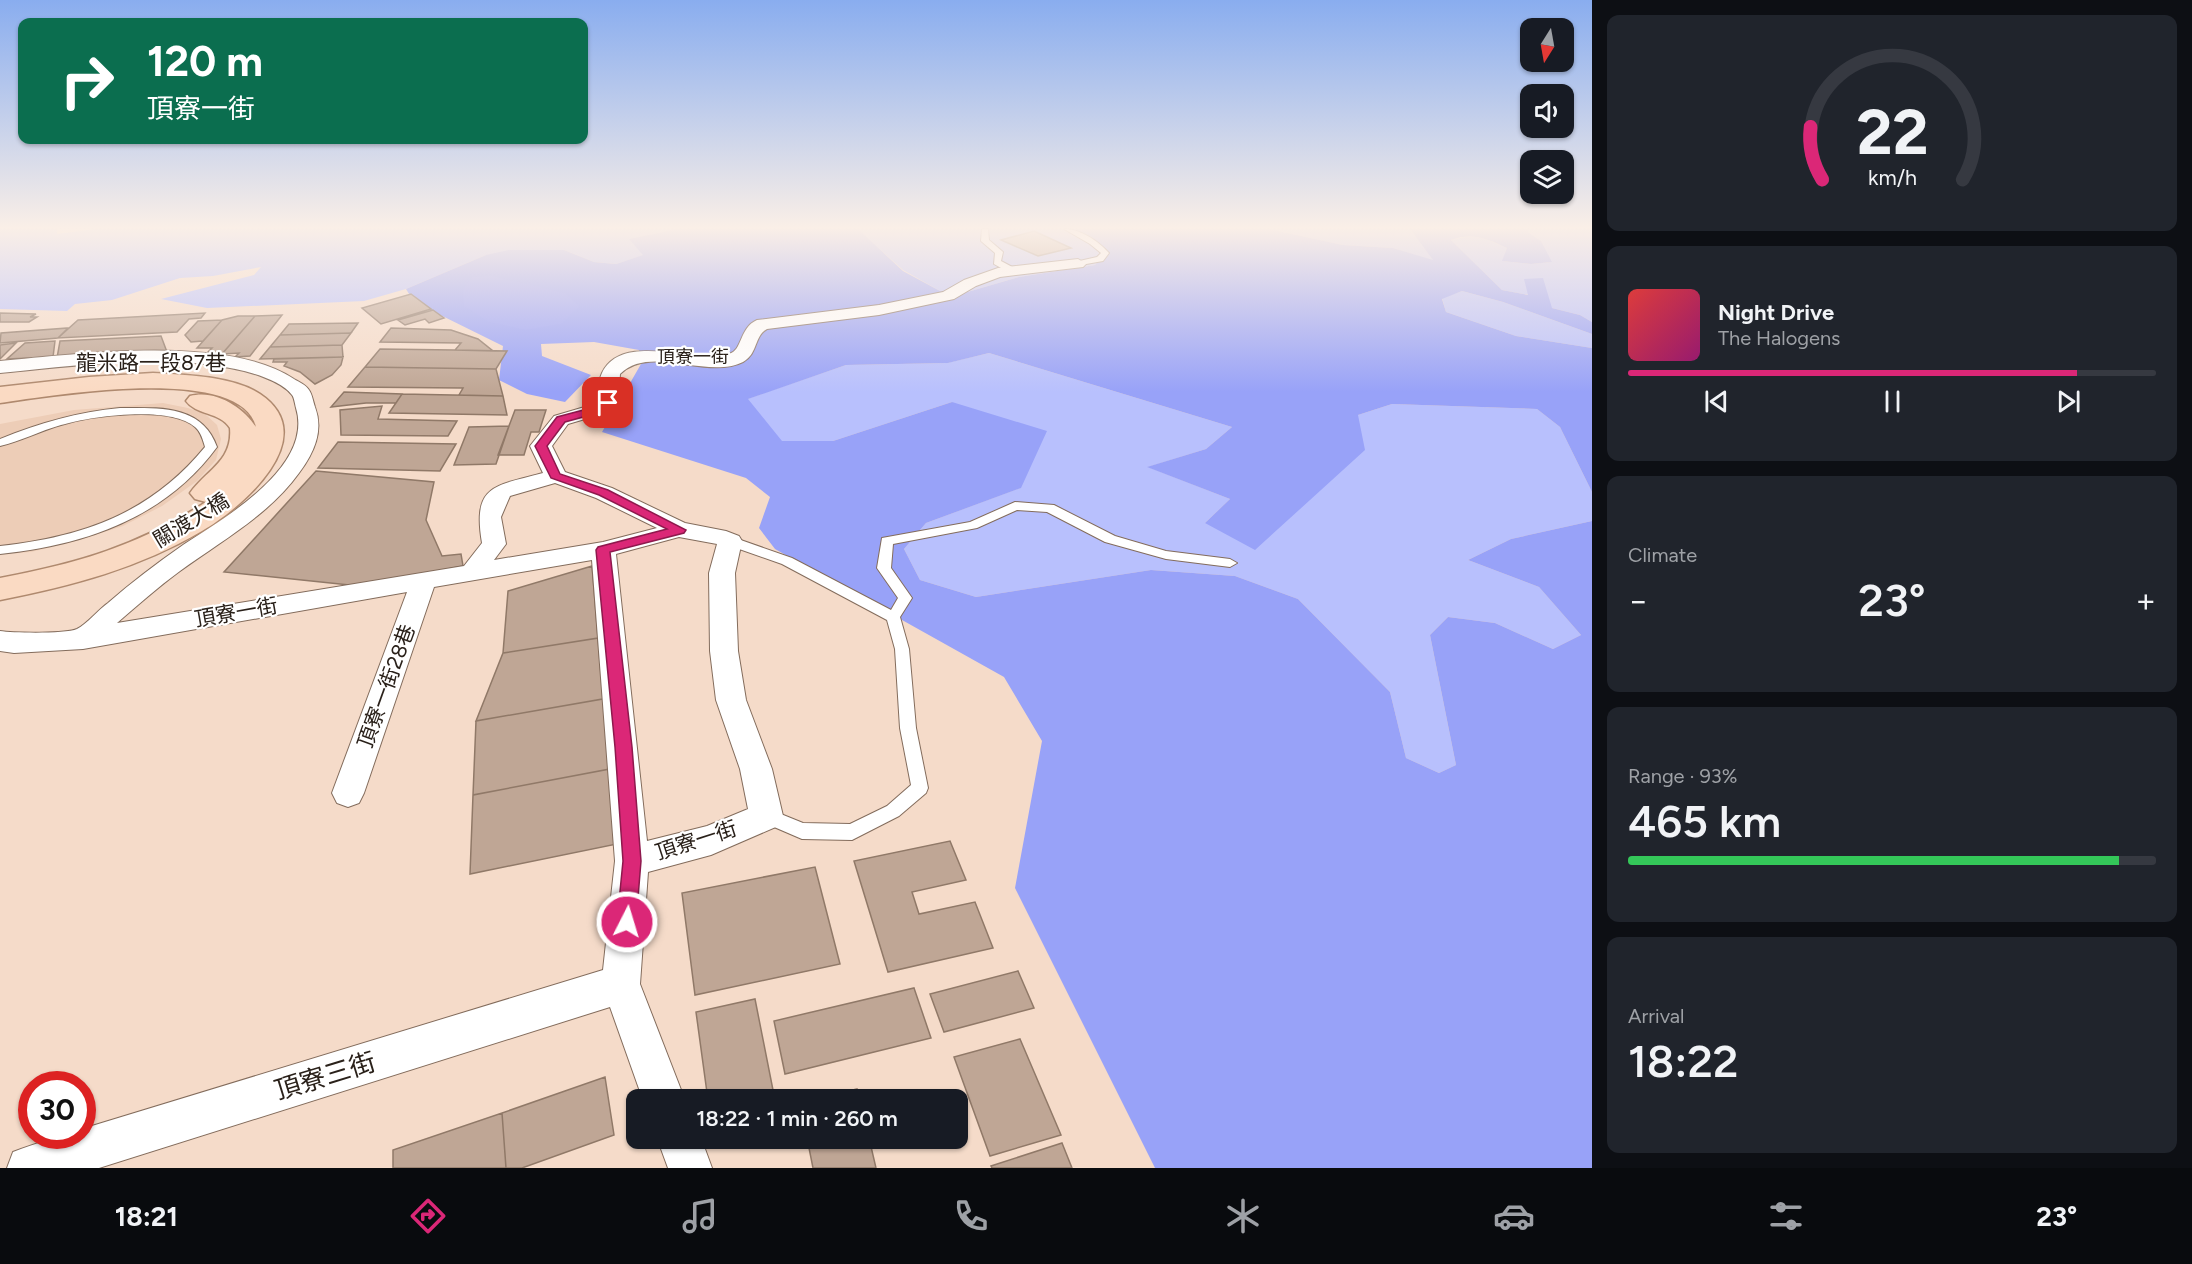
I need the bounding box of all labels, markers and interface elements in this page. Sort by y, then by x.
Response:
north arrow [1520,18,1574,72]
map controls [1520,18,1574,204]
text: 120 m [147,36,263,87]
icon: right [48,42,126,120]
button: sound [1520,84,1574,138]
text: 頂寮一街 [147,92,255,125]
text: 22 [1856,95,1928,170]
button: layers [1520,150,1574,204]
text: km/h [1868,165,1916,190]
text: Night Drive [1718,299,1834,326]
text: The Halogens [1718,326,1840,350]
street label: 頂寮一街 [657,346,729,368]
street label: 龍米路一段87巷 [76,350,226,375]
pin [582,377,633,428]
icon: previous [1700,385,1733,418]
icon: pause [1876,385,1909,418]
icon: next [2052,385,2085,418]
icon: arrive [591,386,624,419]
street label: 關渡大橋 [149,488,233,552]
text: Climate [1628,543,1697,567]
text: 23° [1858,573,1926,627]
text: − [1628,581,1649,620]
text: + [2135,581,2156,620]
street label: 頂寮一街 [192,592,280,632]
street label: 頂寮一街28巷 [352,621,420,751]
text: Range · 93% [1628,764,1737,788]
text: 465 km [1628,794,1781,848]
street label: 頂寮一街 [652,815,740,865]
position arrow [595,890,659,954]
text: Arrival [1628,1004,1684,1028]
text: 18:22 [1628,1034,1739,1088]
street label: 頂寮三街 [271,1045,379,1107]
speed limit sign: 30 [18,1071,96,1149]
text: 18:22 · 1 min · 260 m [696,1105,898,1132]
icon: directions [407,1195,449,1237]
icon: music [679,1195,721,1237]
icon: phone [950,1195,992,1237]
icon: climate [1222,1195,1264,1237]
icon: car [1493,1195,1535,1237]
icon: filters [1765,1195,1807,1237]
text: 18:21 [115,1200,178,1233]
text: 23° [2036,1200,2077,1233]

